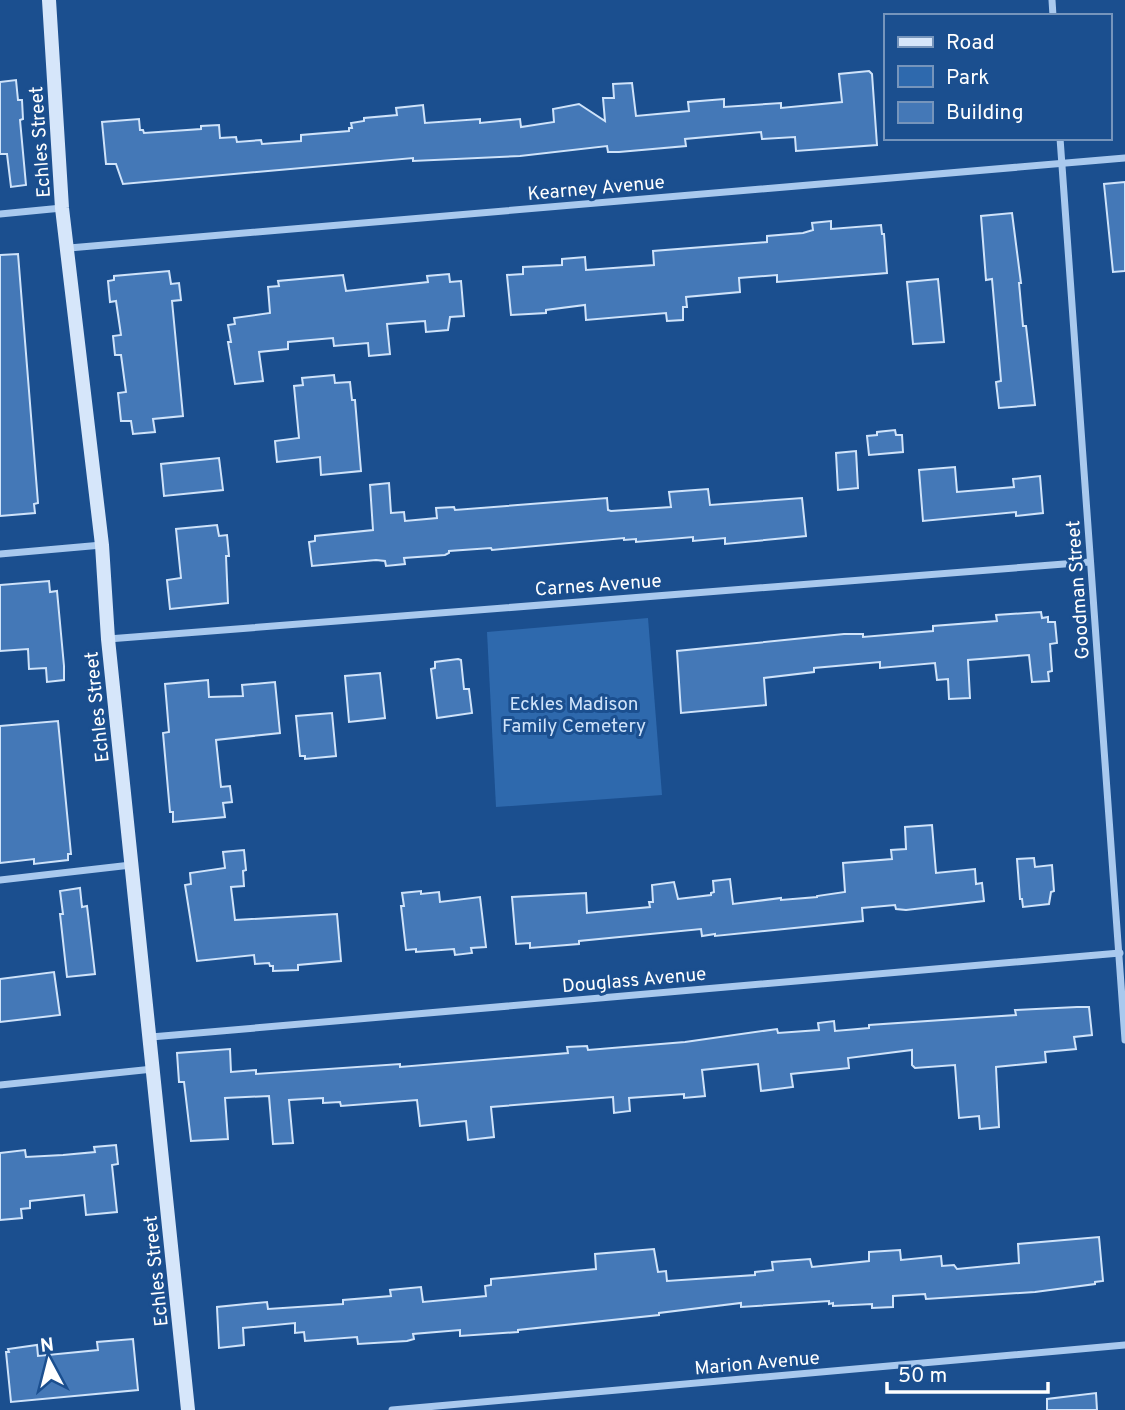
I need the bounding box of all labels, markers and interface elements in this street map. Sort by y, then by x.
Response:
legend [884,14,1111,140]
text: Road [946,30,995,57]
text: Park [946,65,989,92]
street label: Echles Street [25,85,57,198]
text: Building [946,100,1024,127]
street label: Kearney Avenue [526,171,666,207]
street label: Goodman Street [1062,519,1096,660]
street label: Carnes Avenue [534,570,662,602]
street label: Echles Street [80,650,116,764]
park label: Eckles Madison Family Cemetery [502,693,646,739]
street label: Douglass Avenue [561,963,707,999]
street label: Echles Street [139,1214,175,1328]
north arrow [14,1326,84,1396]
text: N [39,1333,55,1359]
street label: Marion Avenue [694,1347,821,1381]
scale bar [887,1350,1048,1394]
text: 50 m [898,1363,947,1390]

